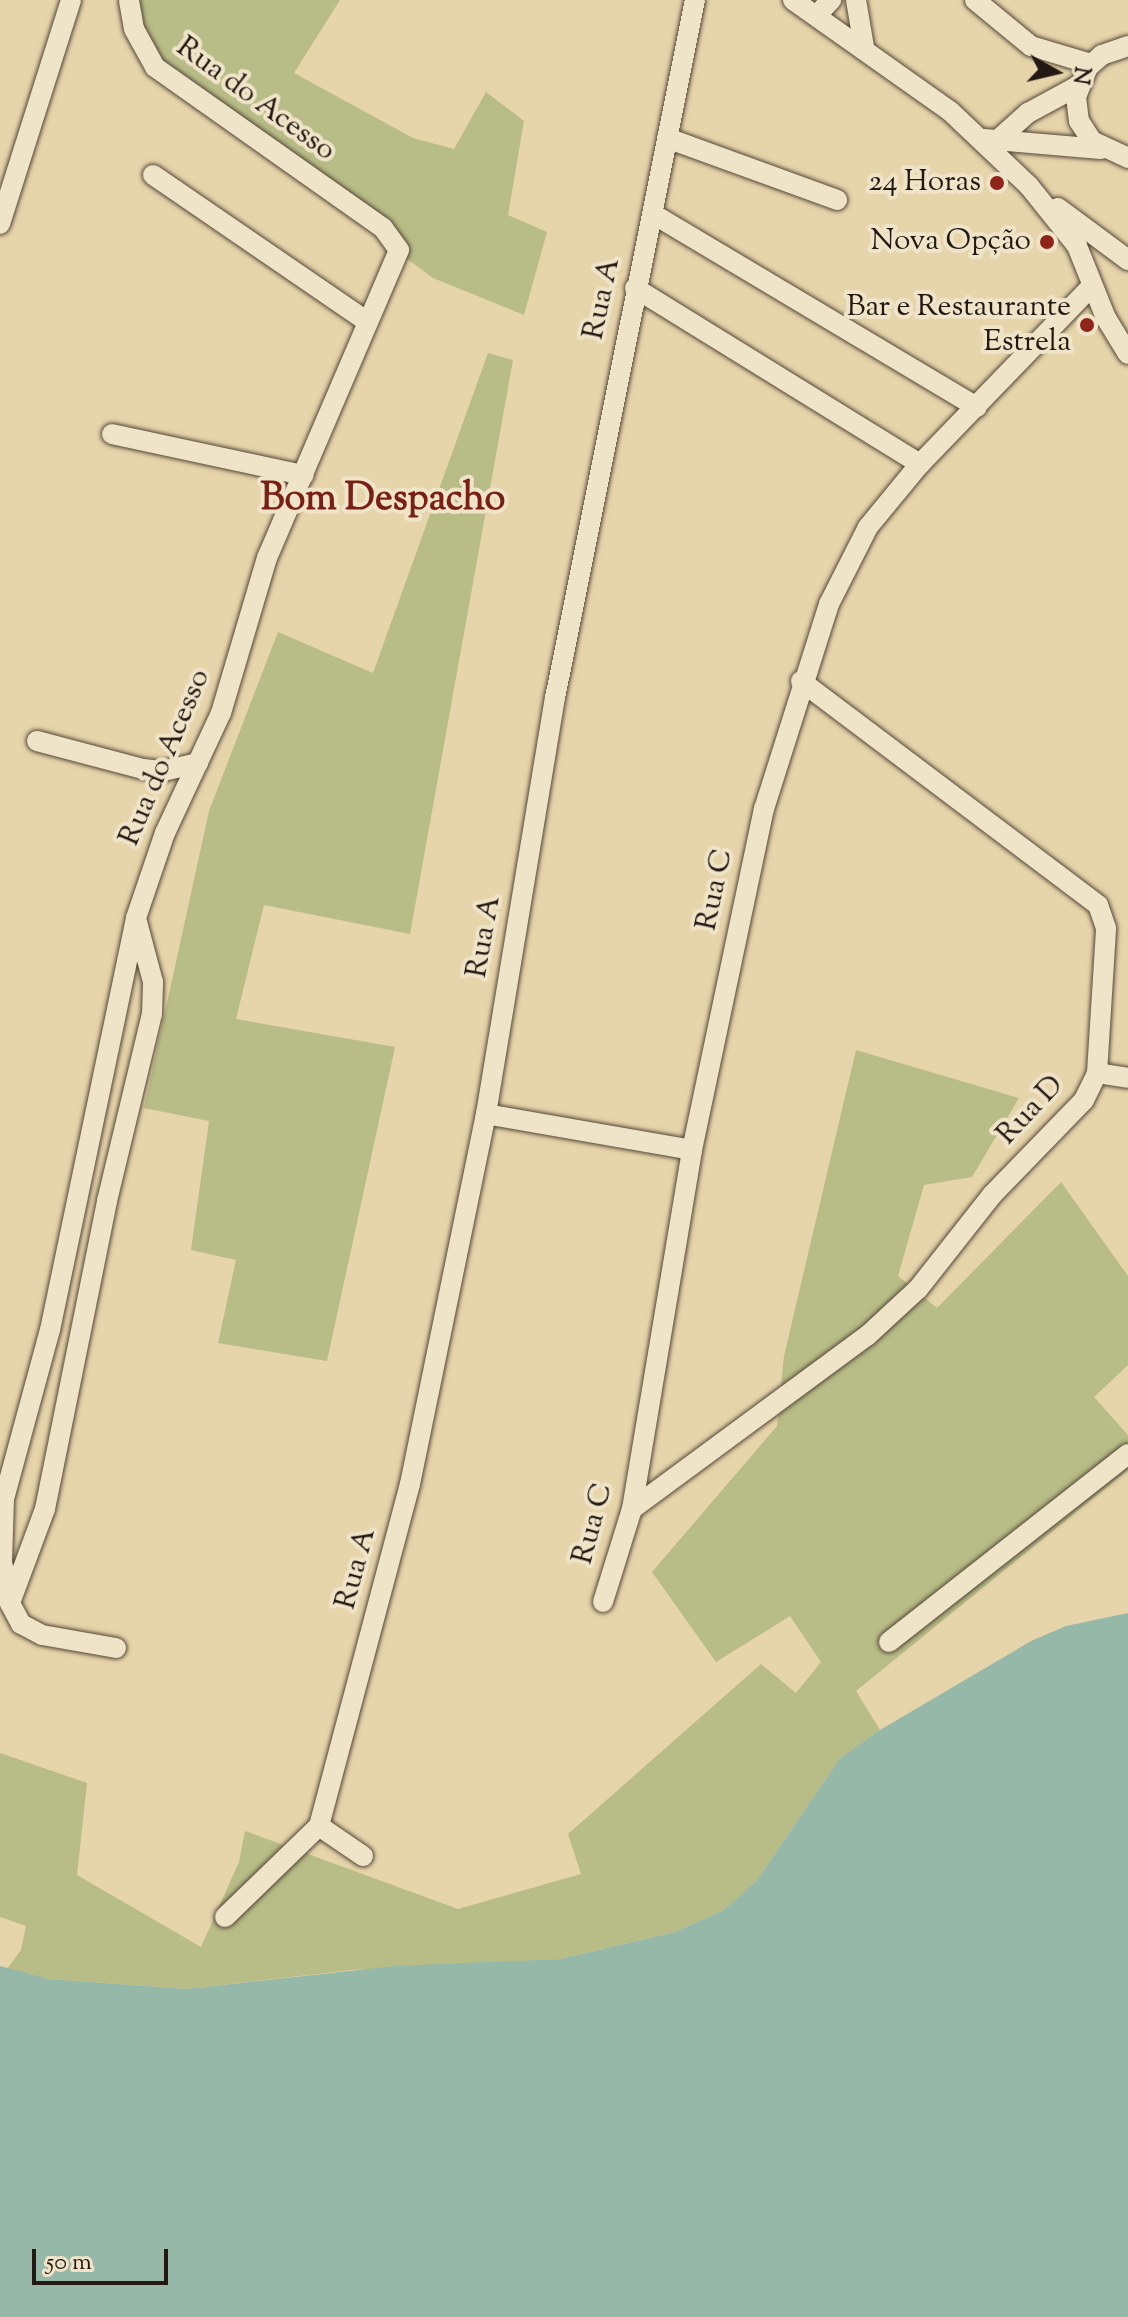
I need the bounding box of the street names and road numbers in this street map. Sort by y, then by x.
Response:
street label: Rua do Acesso [168,30,342,170]
street label: Rua A [577,255,629,343]
street label: Rua do Acesso [113,664,219,852]
street label: Rua C [690,846,742,934]
street label: Rua A [460,893,510,981]
street label: Rua D [990,1069,1072,1153]
street label: Rua C [566,1480,622,1568]
street label: Rua A [329,1524,385,1614]

